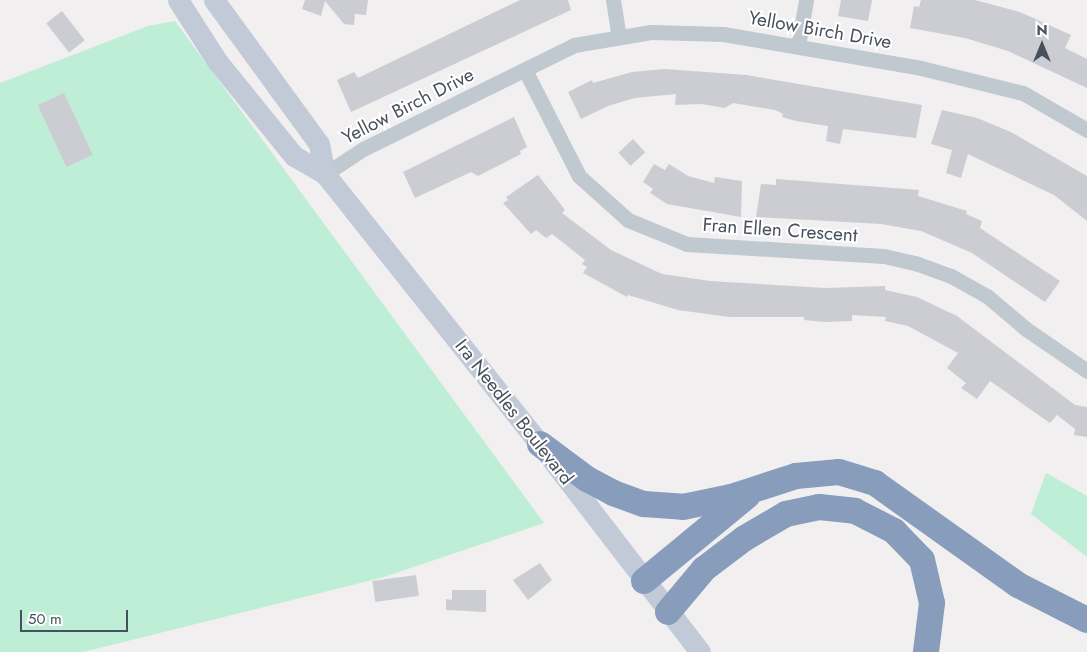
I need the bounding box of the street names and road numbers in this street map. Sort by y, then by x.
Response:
street label: Yellow Birch Drive [747,6,893,54]
street label: Yellow Birch Drive [338,63,478,149]
street label: Fran Ellen Crescent [702,213,858,247]
street label: Ira Needles Boulevard [450,335,578,489]

